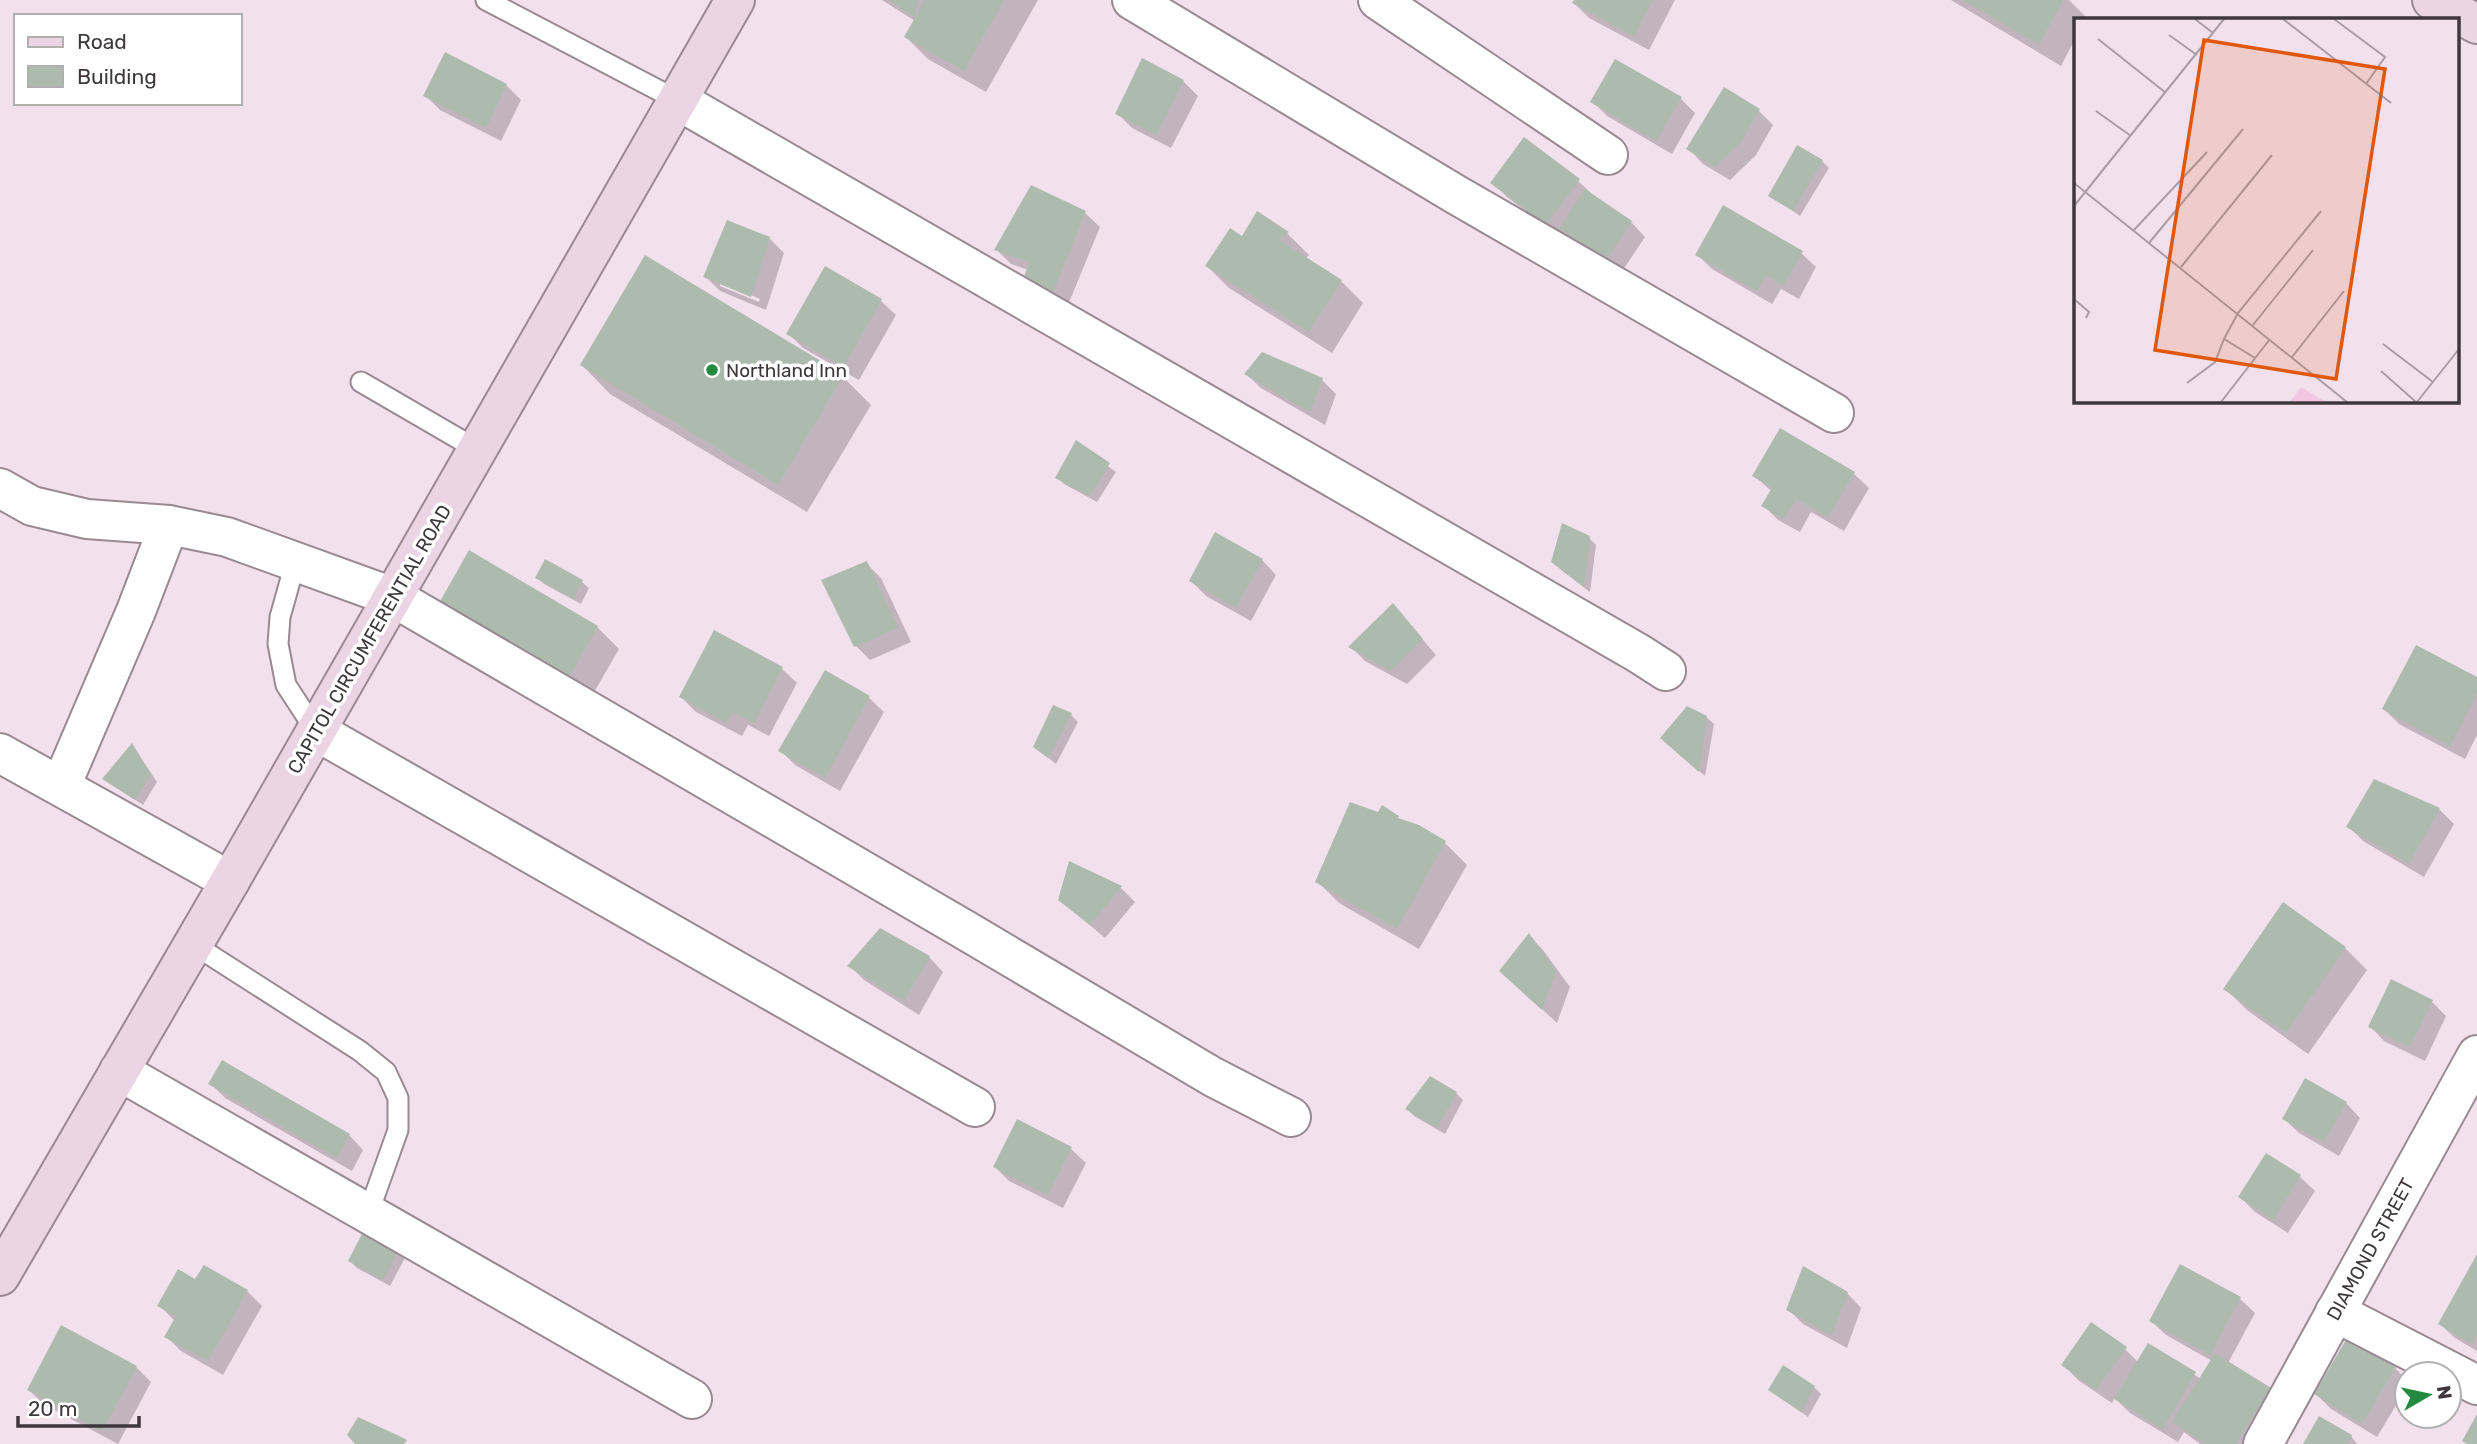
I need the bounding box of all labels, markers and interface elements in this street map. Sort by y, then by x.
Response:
legend [14,14,242,105]
inset map [2074,18,2460,402]
text: Road [77,29,127,54]
text: Building [77,64,157,89]
place label: Northland Inn [726,359,847,382]
marker: Northland Inn [704,362,720,378]
street label: CAPITOL CIRCUMFERENTIAL ROAD [283,501,456,778]
street label: DIAMOND STREET [2322,1174,2419,1324]
north arrow [2393,1360,2463,1430]
scale bar [18,1384,138,1428]
text: N [2432,1384,2457,1401]
text: 20 m [28,1396,77,1421]

